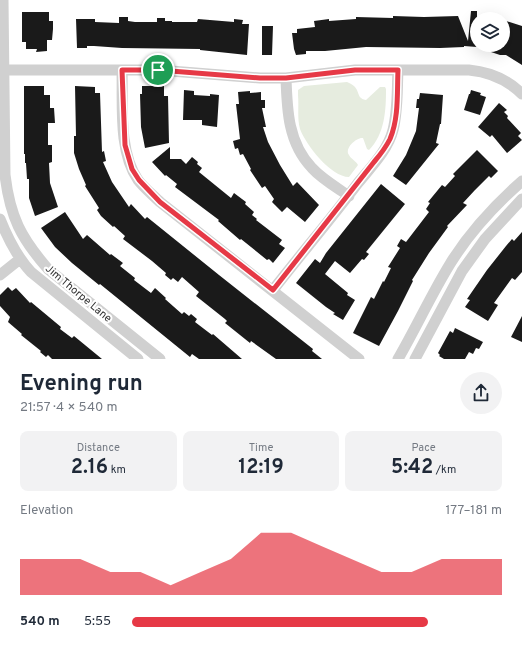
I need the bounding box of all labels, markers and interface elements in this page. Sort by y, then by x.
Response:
map controls [470,12,510,52]
button: layers [470,12,510,52]
pin [141,53,175,87]
icon: arrive [147,59,169,81]
street label: Jim Thorpe Lane [42,262,115,326]
text: Evening run [20,371,143,398]
button: share [460,372,502,414]
text: 21:57 · 4 × 540 m [20,400,117,416]
text: Distance [77,441,120,455]
text: Time [249,441,273,455]
text: Pace [412,441,436,455]
text: 2.16 [71,455,108,481]
text: 12:19 [238,455,284,481]
text: 5:42 [391,455,433,481]
text: km [108,463,126,477]
text: /km [433,463,456,477]
text: Elevation [20,503,73,519]
text: 177–181 m [446,503,502,519]
text: 540 m [20,614,60,630]
text: 5:55 [84,614,111,630]

